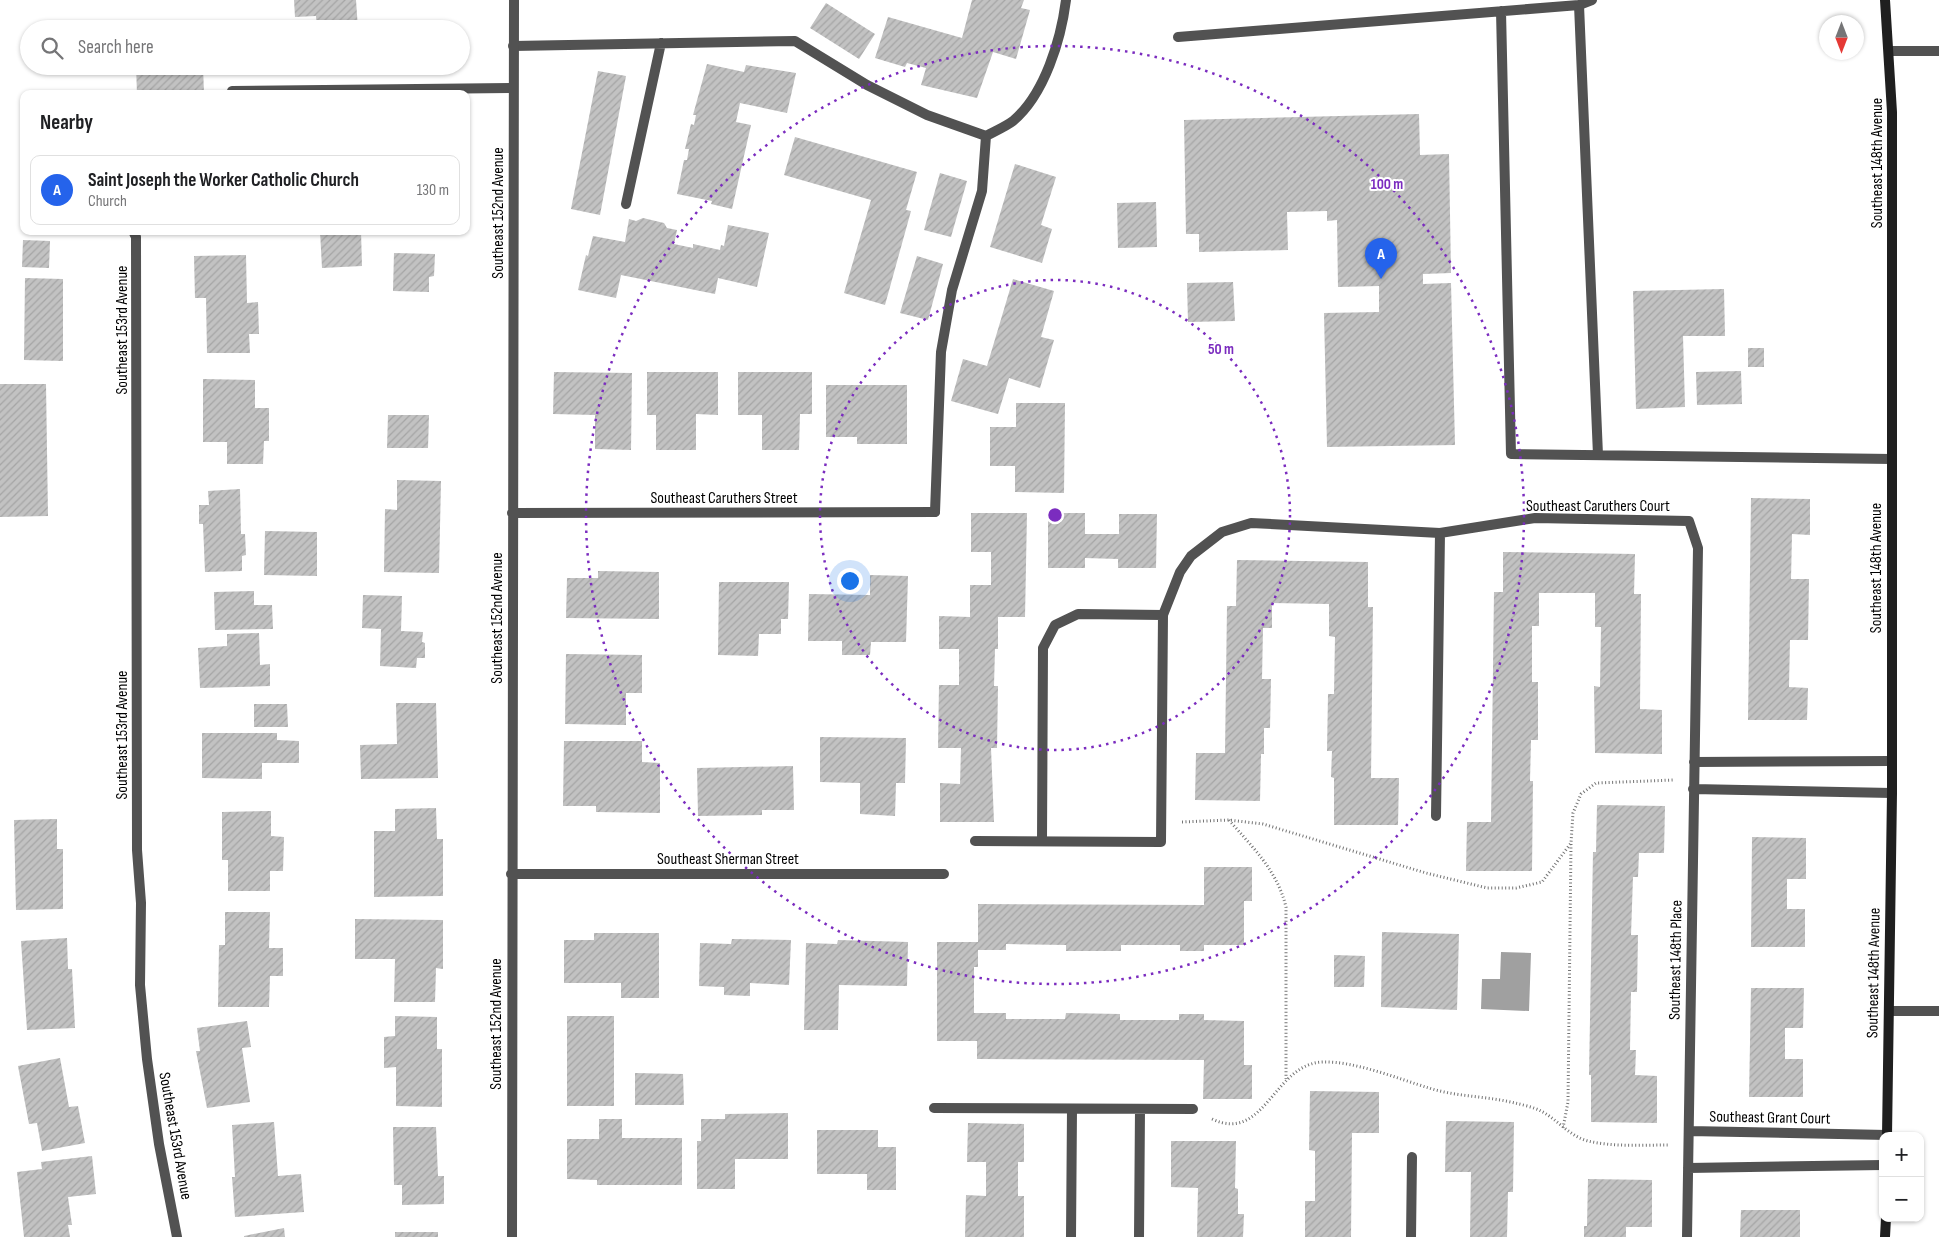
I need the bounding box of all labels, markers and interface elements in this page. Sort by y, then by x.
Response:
north arrow [1819,15,1864,60]
search box [20,20,470,75]
icon: search [38,34,66,62]
text: Search here [78,36,154,59]
street label: Southeast 148th Avenue [1868,98,1887,228]
text: Nearby [40,110,93,135]
street label: Southeast 152nd Avenue [489,147,508,279]
text: Saint Joseph the Worker Catholic Church [88,169,359,192]
text: 100 m [1371,175,1403,194]
text: A [53,181,61,200]
text: 130 m [417,181,449,200]
text: Church [88,192,127,211]
pin: A [1365,238,1397,279]
street label: Southeast 153rd Avenue [113,265,132,395]
text: 50 m [1208,340,1234,359]
street label: Southeast Caruthers Street [650,489,798,508]
street label: Southeast Caruthers Court [1526,497,1670,516]
street label: Southeast 148th Avenue [1867,503,1886,633]
centre of rings [1046,506,1064,524]
street label: Southeast 152nd Avenue [488,552,507,684]
your location [837,568,863,594]
street label: Southeast 153rd Avenue [113,670,132,800]
street label: Southeast Sherman Street [657,850,799,869]
street label: Southeast 148th Place [1665,900,1687,1020]
street label: Southeast 148th Avenue [1863,908,1885,1038]
street label: Southeast 152nd Avenue [487,958,506,1090]
street label: Southeast 153rd Avenue [154,1071,196,1201]
street label: Southeast Grant Court [1709,1107,1831,1129]
map controls [1879,1132,1924,1222]
button: + [1879,1132,1924,1177]
button: − [1879,1177,1924,1222]

